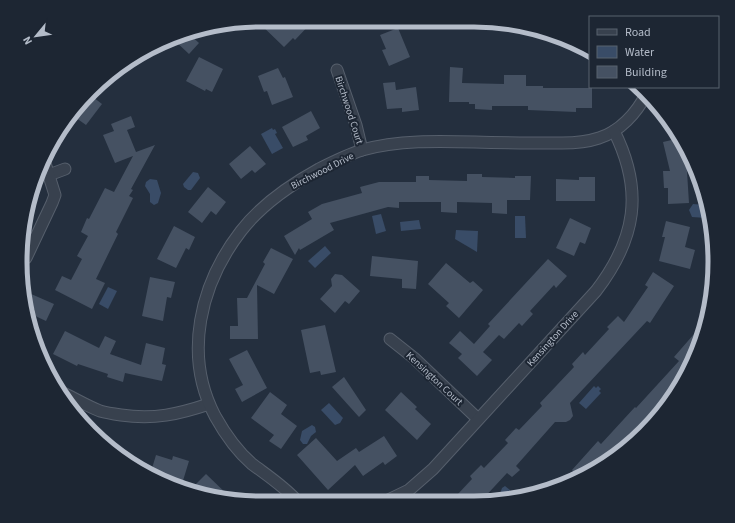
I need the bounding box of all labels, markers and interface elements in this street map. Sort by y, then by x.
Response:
north arrow [16,16,56,56]
legend [589,16,719,88]
text: Road [625,24,651,41]
text: N [19,34,36,47]
text: Water [625,44,655,61]
text: Building [625,64,667,81]
street label: Birchwood Court [331,75,367,147]
street label: Birchwood Drive [289,149,356,193]
street label: Kensington Drive [524,308,582,370]
street label: Kensington Court [403,349,466,409]

